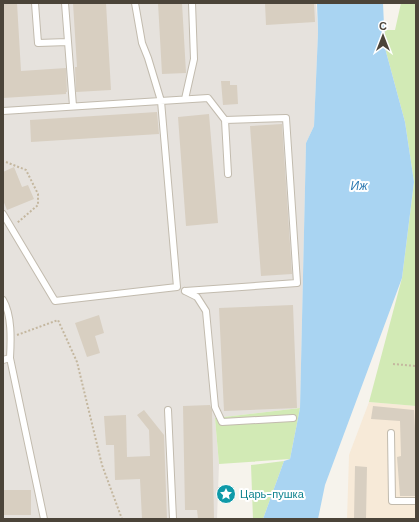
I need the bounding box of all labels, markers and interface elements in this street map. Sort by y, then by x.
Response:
north arrow [363,16,403,56]
text: С [379,19,387,33]
water label: Иж [351,178,368,194]
place icon: Царь-пушка [215,483,237,505]
place label: Царь-пушка [240,487,305,501]

